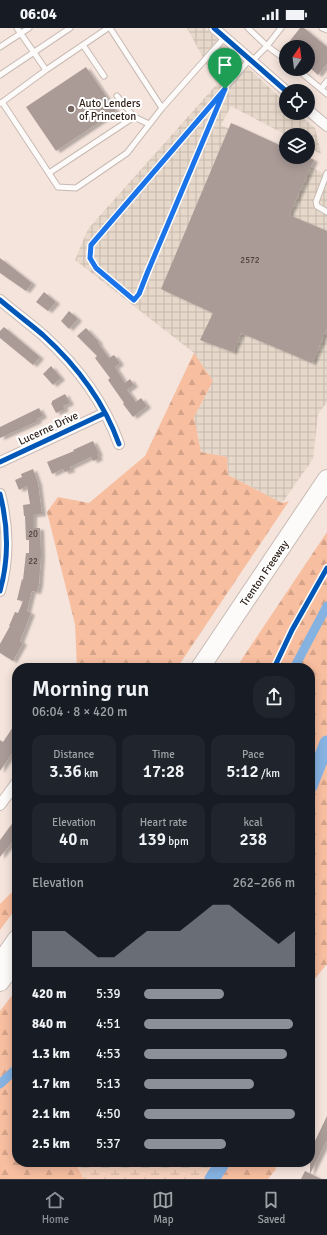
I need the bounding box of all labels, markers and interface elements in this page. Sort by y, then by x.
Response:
text: 06:04 [20,5,57,23]
north arrow [279,40,315,76]
map controls [279,40,315,164]
pin [208,48,242,89]
icon: arrive [214,54,236,76]
button: locate [279,84,315,120]
place label: Auto Lenders of Princeton [79,97,141,123]
marker: Auto Lenders of Princeton [66,104,76,114]
button: layers [279,128,315,164]
house number: 2572 [240,255,260,266]
street label: Lucerne Drive [16,409,80,448]
house number: 20 [28,529,38,540]
street label: Trenton Freeway [238,537,292,609]
house number: 22 [28,556,38,567]
text: Morning run [32,675,149,702]
button: share [253,676,295,718]
text: 06:04 · 8 × 420 m [32,704,127,720]
text: Distance [53,748,94,761]
text: Time [152,748,175,761]
text: Pace [242,748,264,761]
text: 3.36 [49,761,82,782]
text: 17:28 [143,761,184,782]
text: 5:12 [226,761,259,782]
text: km [82,767,98,780]
text: /km [259,767,280,780]
text: Elevation [52,816,96,829]
text: Heart rate [140,816,187,829]
text: kcal [244,816,263,829]
text: 40 [59,829,77,850]
text: 139 [138,829,166,850]
text: 238 [239,829,267,850]
text: m [77,835,89,848]
text: bpm [166,835,189,848]
text: Elevation [32,875,84,891]
text: 262–266 m [233,875,295,891]
text: 420 m [32,986,66,1002]
text: 5:39 [96,986,121,1002]
text: 840 m [32,1016,66,1032]
text: 4:51 [96,1016,121,1032]
text: 1.3 km [32,1046,70,1062]
text: 4:53 [96,1046,121,1062]
text: 1.7 km [32,1076,70,1092]
text: 5:13 [96,1076,121,1092]
text: 2.1 km [32,1106,70,1122]
text: 4:50 [96,1106,121,1122]
text: 2.5 km [32,1136,70,1152]
text: 5:37 [96,1136,121,1152]
tab: Home [42,1189,69,1226]
tab: Map [152,1189,174,1226]
tab: Saved [258,1189,285,1226]

